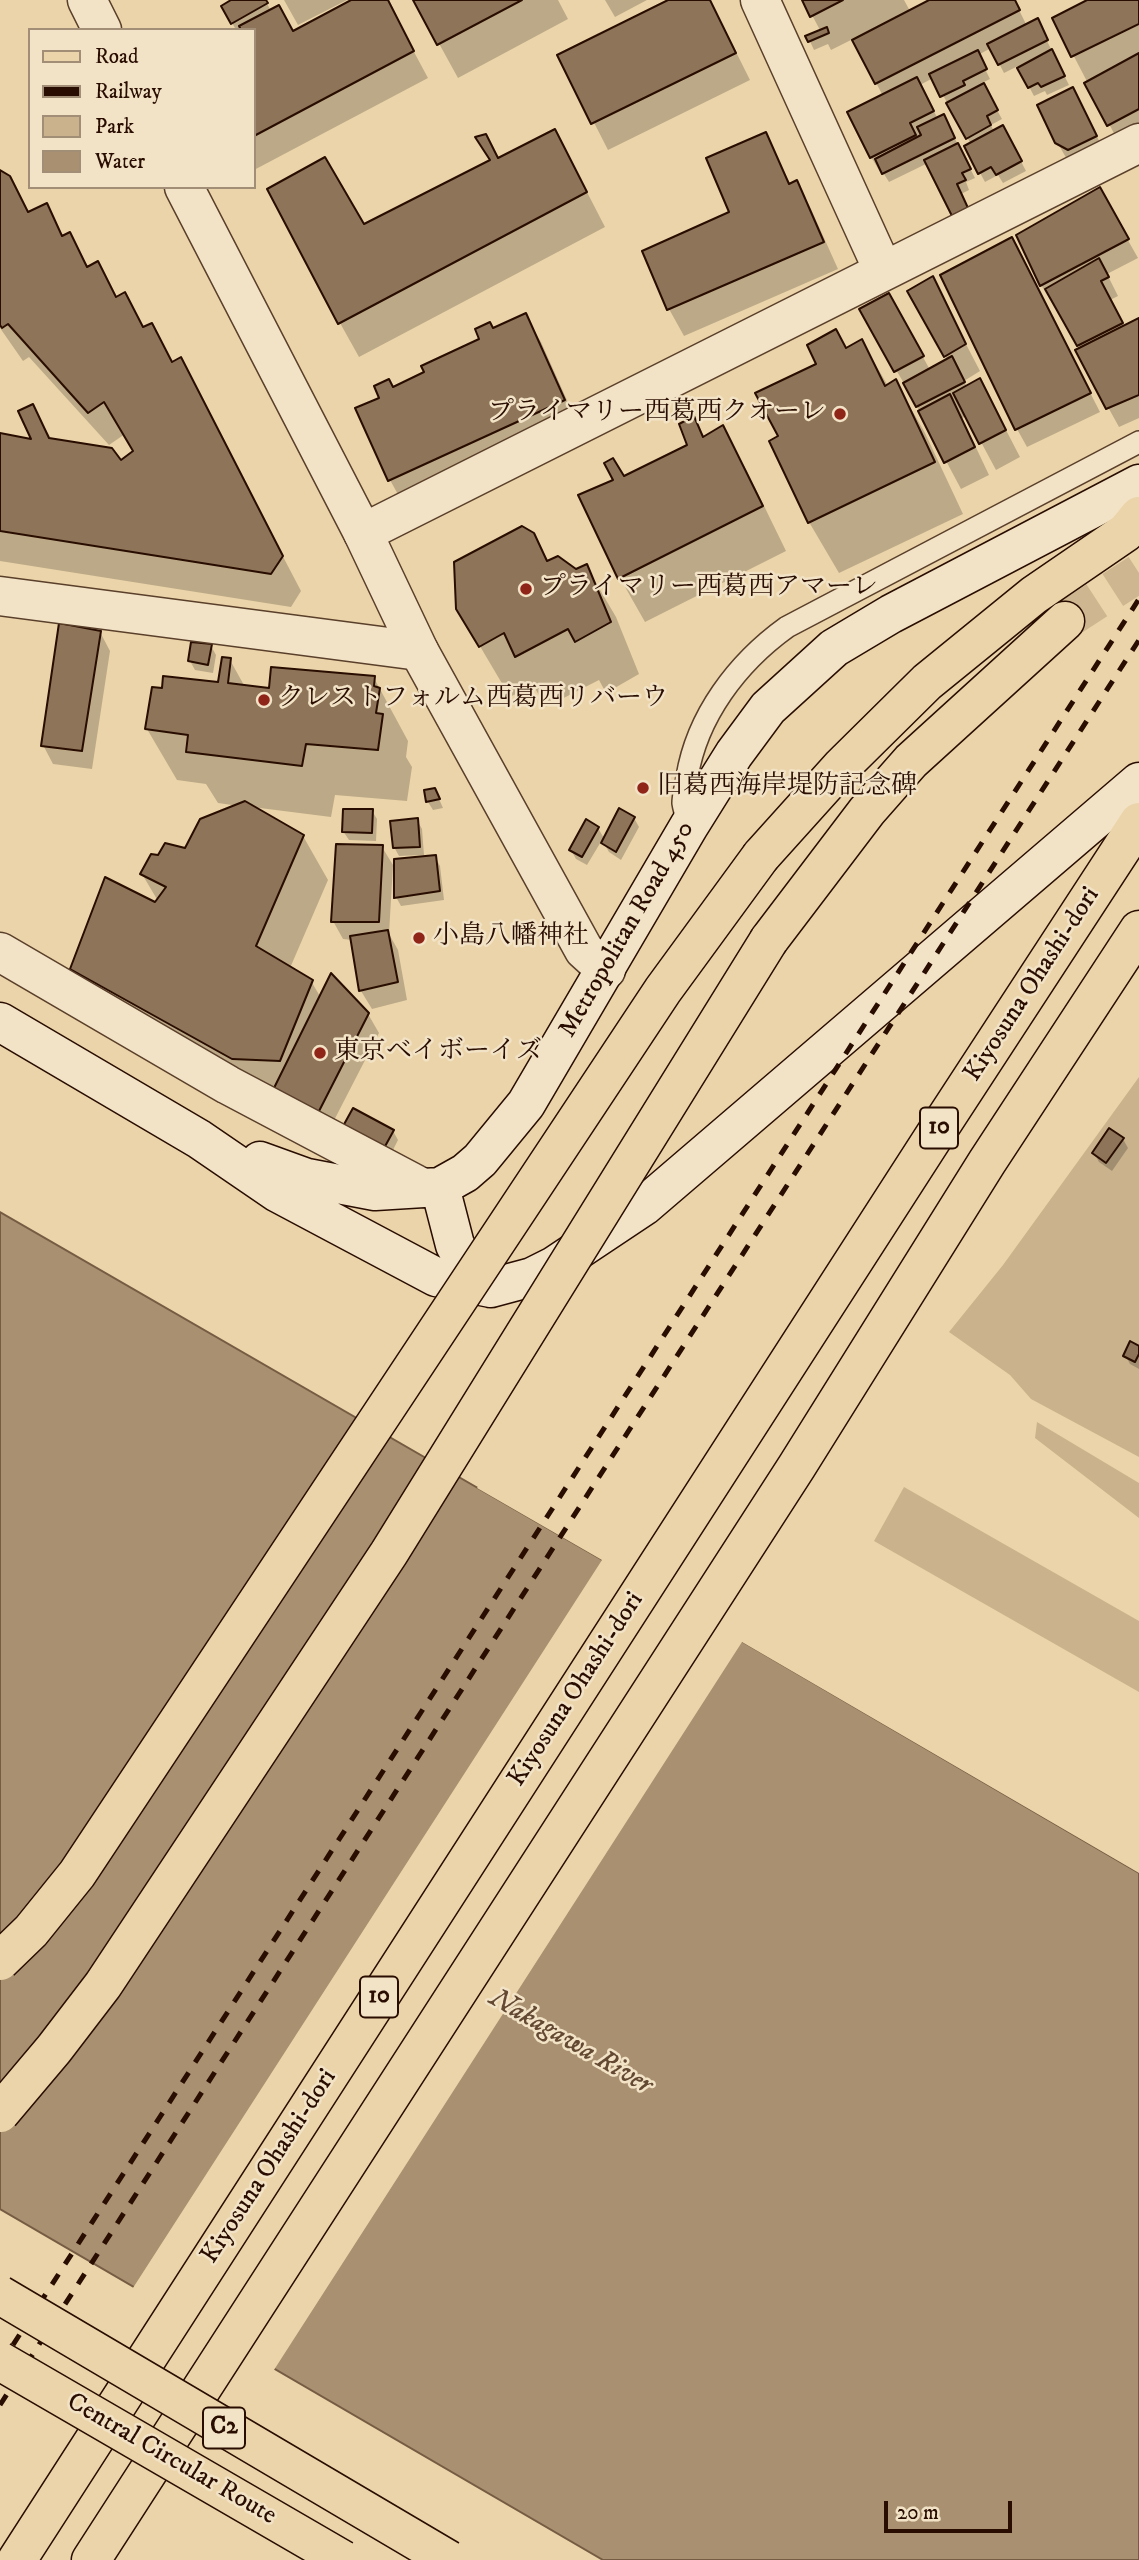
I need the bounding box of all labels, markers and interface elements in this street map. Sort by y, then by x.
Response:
legend [28,28,256,189]
text: Road [95,44,139,70]
text: Railway [95,79,162,105]
text: Park [95,114,134,140]
text: Water [95,149,145,175]
place label: プライマリー西葛西クオーレ [488,398,826,430]
marker: プライマリー西葛西クオーレ [832,406,848,422]
place label: プライマリー西葛西アマーレ [540,573,878,605]
marker: プライマリー西葛西アマーレ [518,581,534,597]
place label: クレストフォルム西葛西リバーウ [278,684,668,716]
marker: クレストフォルム西葛西リバーウ [256,692,272,708]
place label: 旧葛西海岸堤防記念碑 [657,772,917,804]
marker: 旧葛西海岸堤防記念碑 [635,780,651,796]
street label: Metropolitan Road 450 [553,816,703,1044]
street label: Kiyosuna Ohashi-dori [958,882,1108,1088]
place label: 小島八幡神社 [433,922,589,954]
marker: 小島八幡神社 [411,930,427,946]
place label: 東京ベイボーイズ [334,1037,542,1069]
marker: 東京ベイボーイズ [312,1045,328,1061]
road number: 10 [920,1108,958,1148]
street label: Kiyosuna Ohashi-dori [502,1587,652,1793]
road number: 10 [360,1976,398,2018]
water label: Nakagawa River [483,1983,657,2103]
street label: Kiyosuna Ohashi-dori [195,2064,345,2270]
street label: Central Circular Route [61,2387,281,2533]
road number: C2 [203,2407,245,2448]
scale bar [887,2486,1015,2530]
text: 20 m [897,2500,939,2526]

